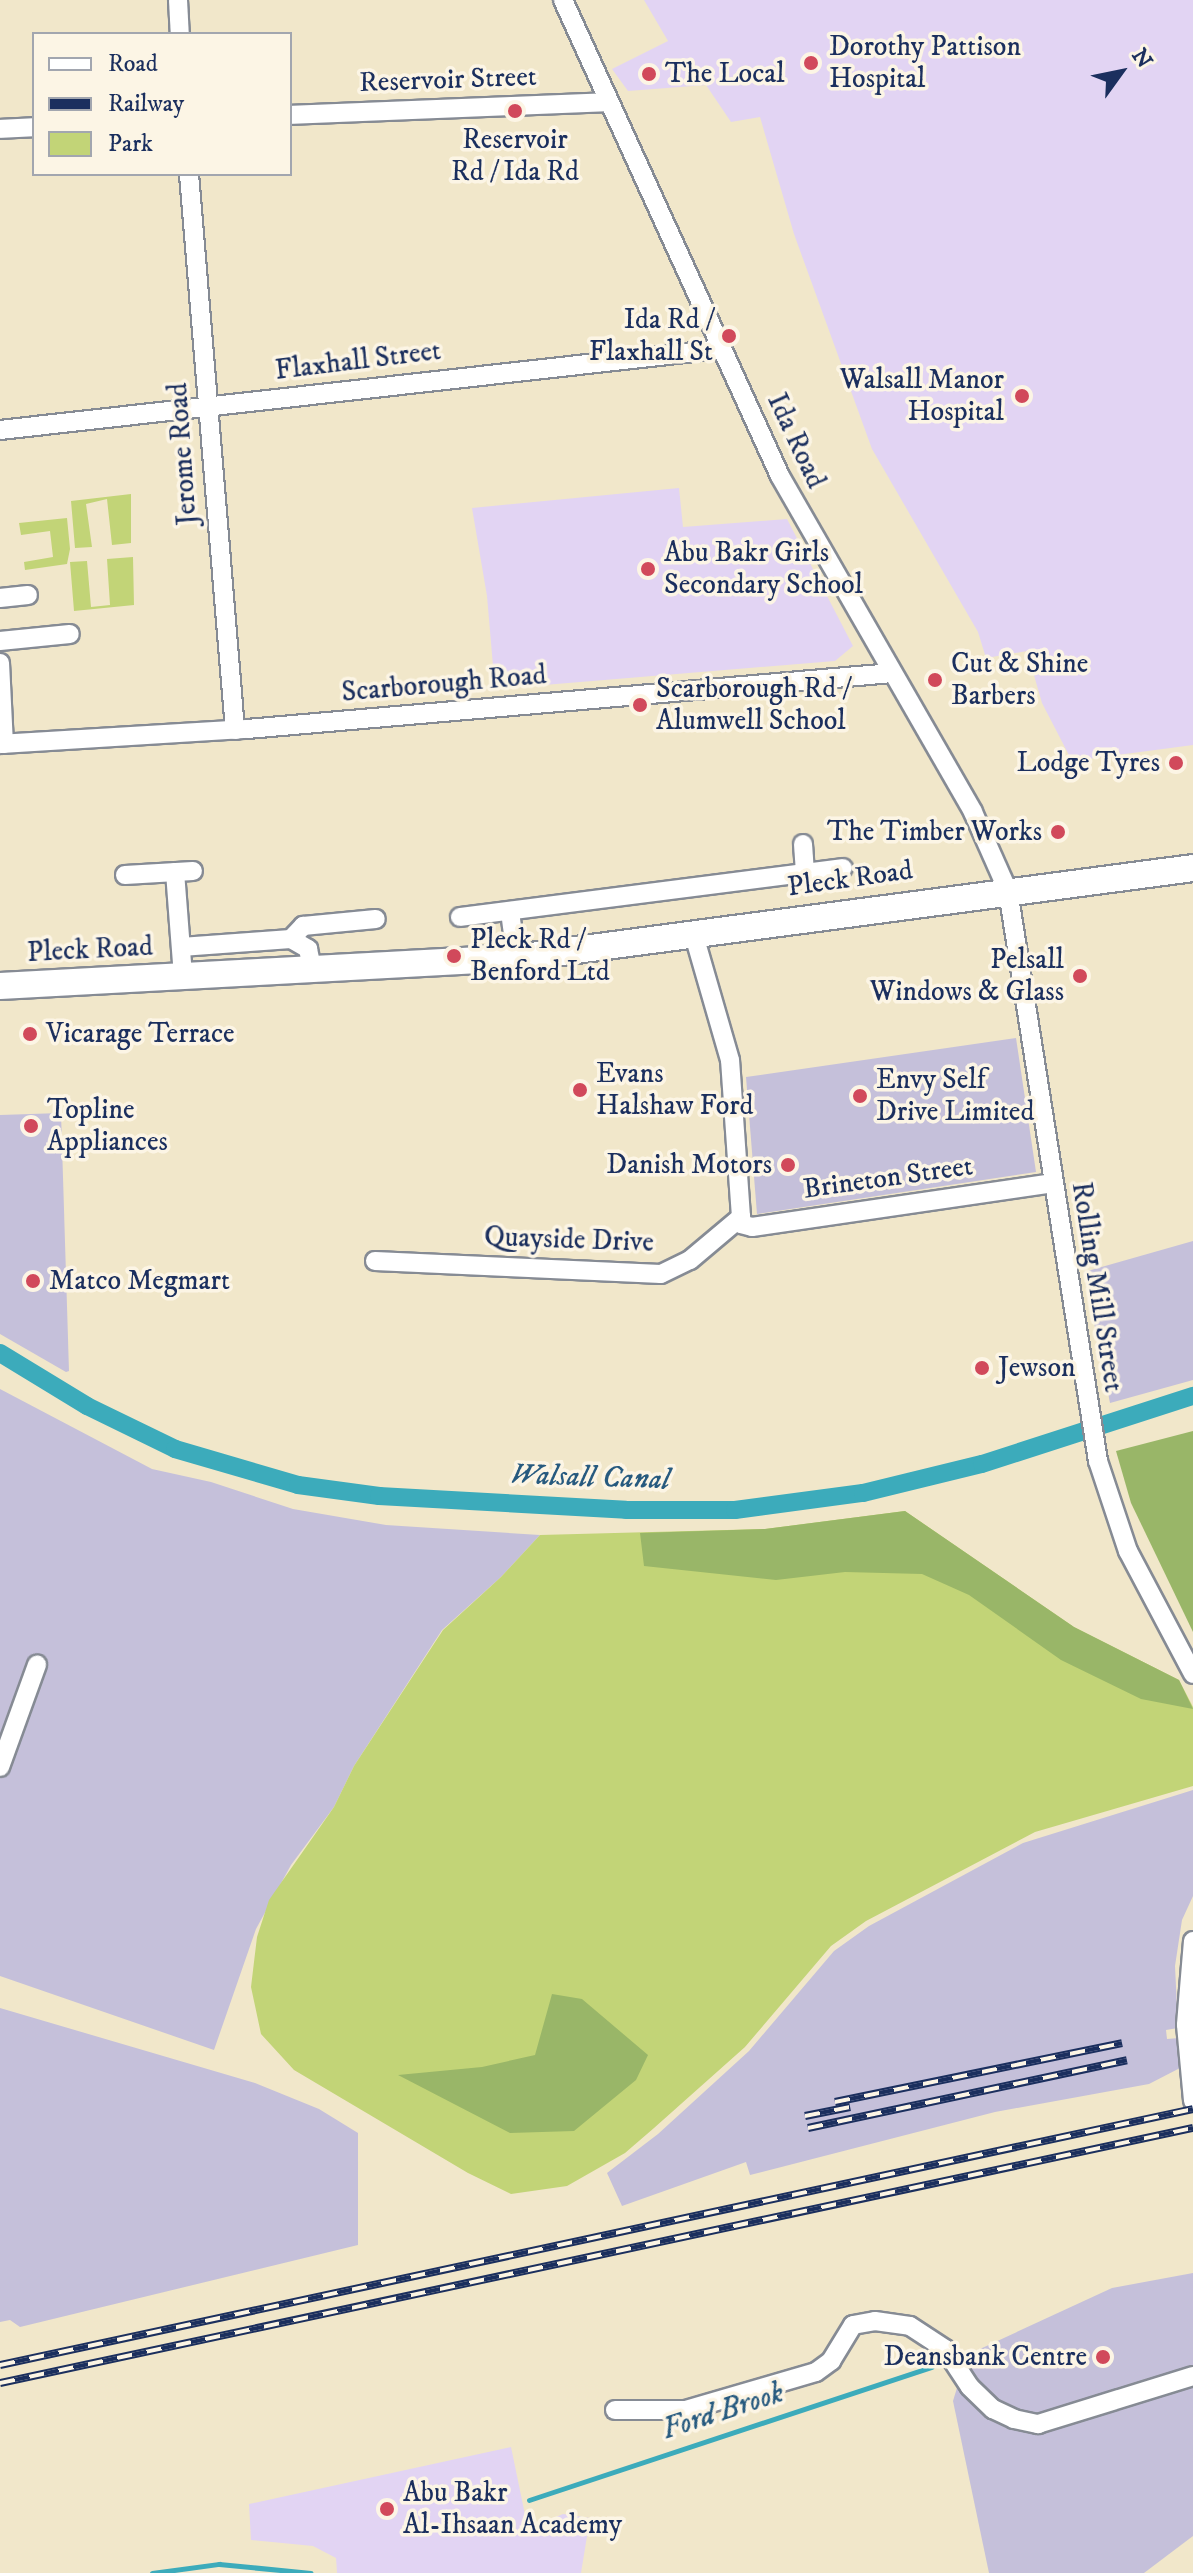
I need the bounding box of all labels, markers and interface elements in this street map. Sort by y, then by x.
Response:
place label: Dorothy Pattison Hospital [829,30,1021,96]
legend [32,32,292,176]
north arrow [1081,32,1161,112]
text: N [1125,44,1158,74]
text: Road [108,49,158,79]
marker: Dorothy Pattison Hospital [800,52,822,74]
place label: The Local [665,57,785,91]
street label: Reservoir Street [359,60,537,100]
marker: The Local [640,65,658,83]
text: Railway [108,89,184,119]
marker: Reservoir Rd / Ida Rd [506,102,524,120]
place label: Reservoir Rd / Ida Rd [451,123,579,189]
text: Park [108,129,153,159]
place label: Ida Rd / Flaxhall St [589,303,713,369]
marker: Ida Rd / Flaxhall St [720,327,738,345]
street label: Flaxhall Street [273,334,443,388]
place label: Walsall Manor Hospital [840,363,1004,429]
street label: Jerome Road [161,382,205,526]
marker: Walsall Manor Hospital [1011,385,1033,407]
street label: Ida Road [759,388,833,494]
place label: Abu Bakr Girls Secondary School [664,536,863,602]
marker: Abu Bakr Girls Secondary School [639,560,657,578]
place label: Cut & Shine Barbers [951,647,1088,713]
street label: Scarborough Road [340,658,548,710]
marker: Cut & Shine Barbers [926,671,944,689]
place label: Scarborough Rd / Alumwell School [656,672,850,738]
marker: Scarborough Rd / Alumwell School [631,696,649,714]
place label: Lodge Tyres [1016,746,1160,780]
marker: Lodge Tyres [1167,754,1185,772]
place label: The Timber Works [827,815,1042,849]
marker: The Timber Works [1049,823,1067,841]
street label: Pleck Road [785,854,915,904]
place label: Pleck Rd / Benford Ltd [470,923,610,989]
street label: Pleck Road [26,930,154,970]
place label: Pelsall Windows & Glass [870,943,1064,1009]
marker: Pleck Rd / Benford Ltd [445,947,463,965]
marker: Pelsall Windows & Glass [1071,967,1089,985]
place label: Vicarage Terrace [46,1017,235,1051]
marker: Vicarage Terrace [21,1025,39,1043]
place label: Evans Halshaw Ford [596,1057,754,1123]
place label: Envy Self Drive Limited [876,1063,1034,1129]
marker: Evans Halshaw Ford [571,1081,589,1099]
marker: Envy Self Drive Limited [851,1087,869,1105]
place label: Topline Appliances [47,1093,168,1159]
marker: Topline Appliances [22,1117,40,1135]
place label: Danish Motors [606,1148,772,1182]
street label: Brineton Street [801,1149,975,1207]
marker: Danish Motors [779,1156,797,1174]
street label: Rolling Mill Street [1064,1180,1130,1394]
street label: Quayside Drive [484,1220,654,1260]
place label: Matco Megmart [49,1264,230,1298]
marker: Matco Megmart [24,1272,42,1290]
place label: Jewson [998,1351,1076,1385]
marker: Jewson [973,1359,991,1377]
water label: Walsall Canal [510,1457,670,1499]
place label: Deansbank Centre [883,2340,1087,2374]
marker: Deansbank Centre [1094,2348,1112,2366]
water label: Ford Brook [658,2375,788,2449]
place label: Abu Bakr Al-Ihsaan Academy [403,2476,622,2542]
marker: Abu Bakr Al-Ihsaan Academy [378,2500,396,2518]

